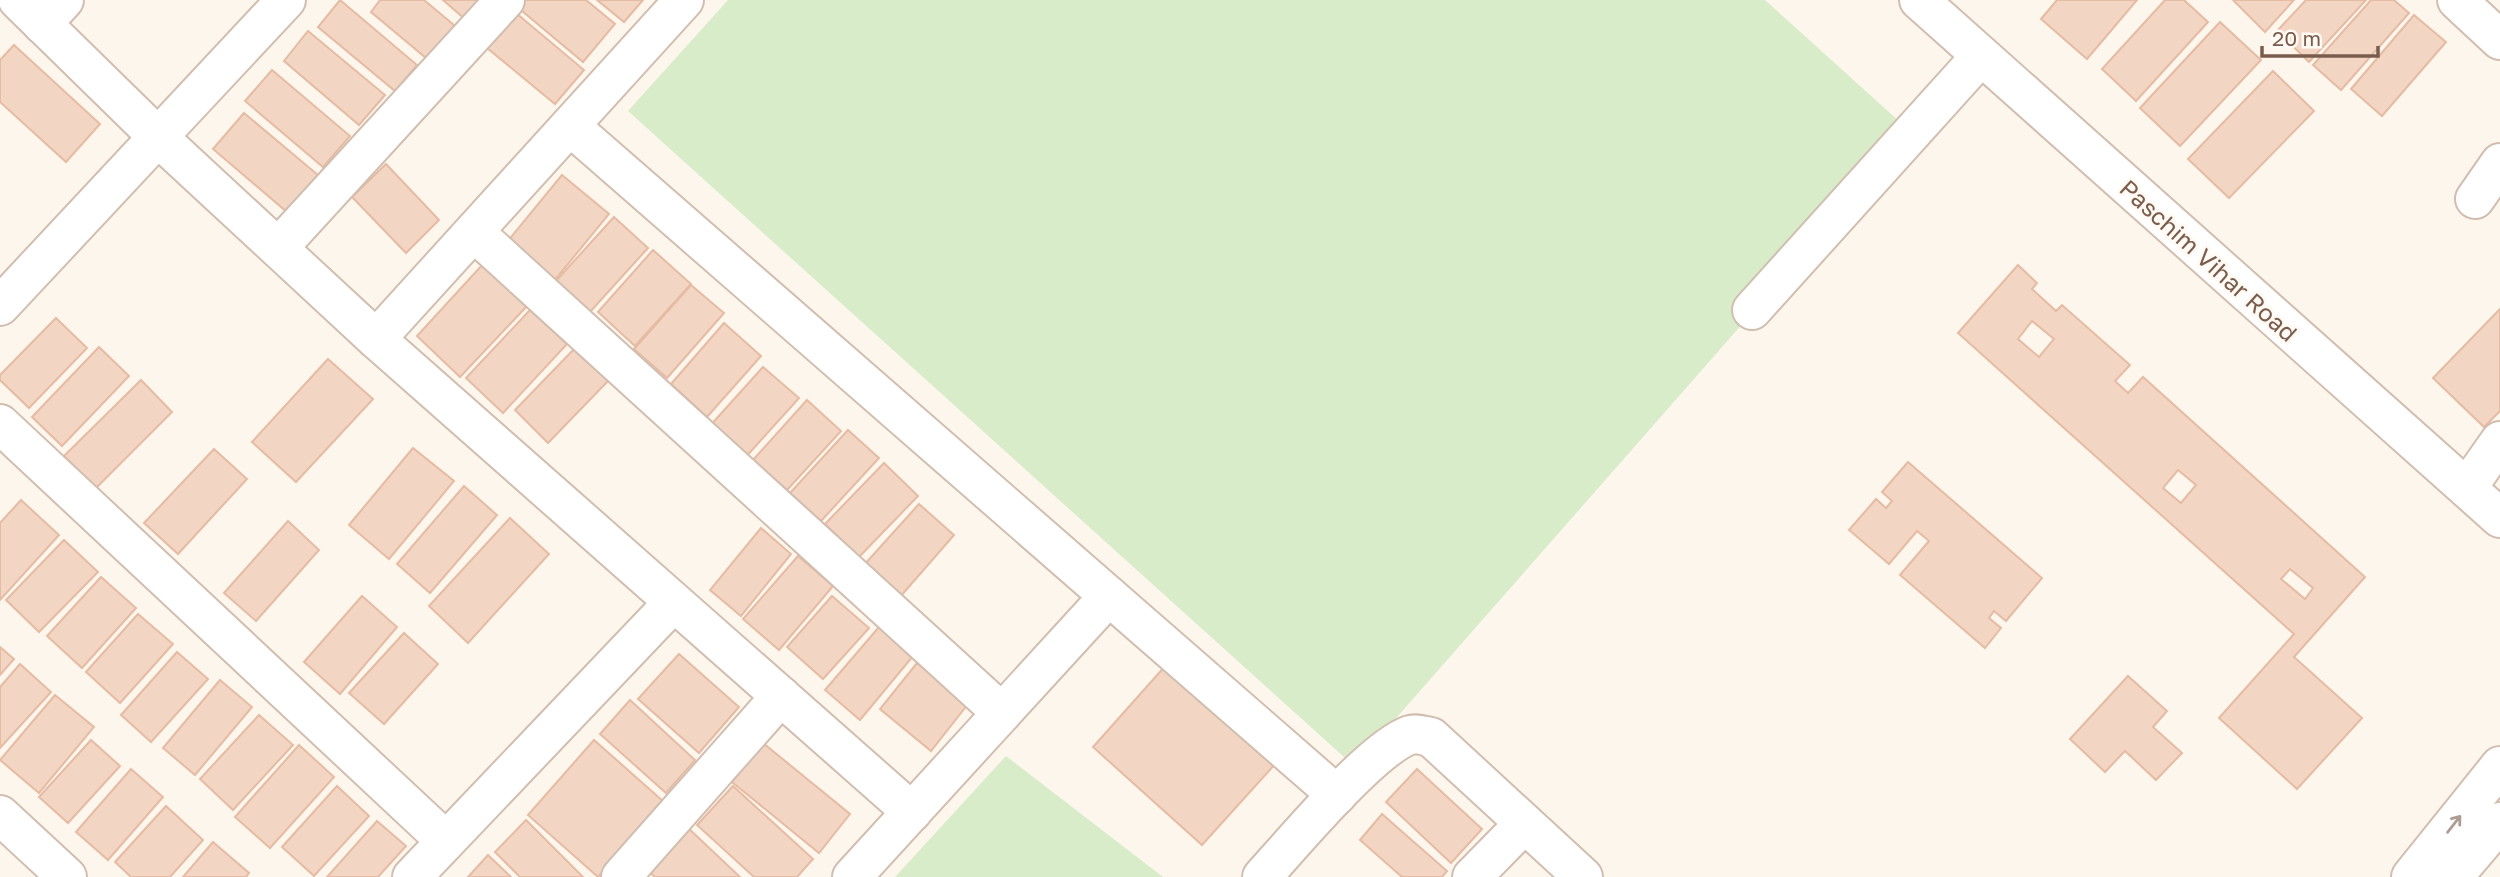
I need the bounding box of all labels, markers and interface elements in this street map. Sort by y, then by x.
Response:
scale bar [2262,14,2378,58]
text: 20 m [2272,25,2321,51]
street label: Paschim Vihar Road [2114,173,2304,347]
one-way arrow [2447,815,2462,834]

